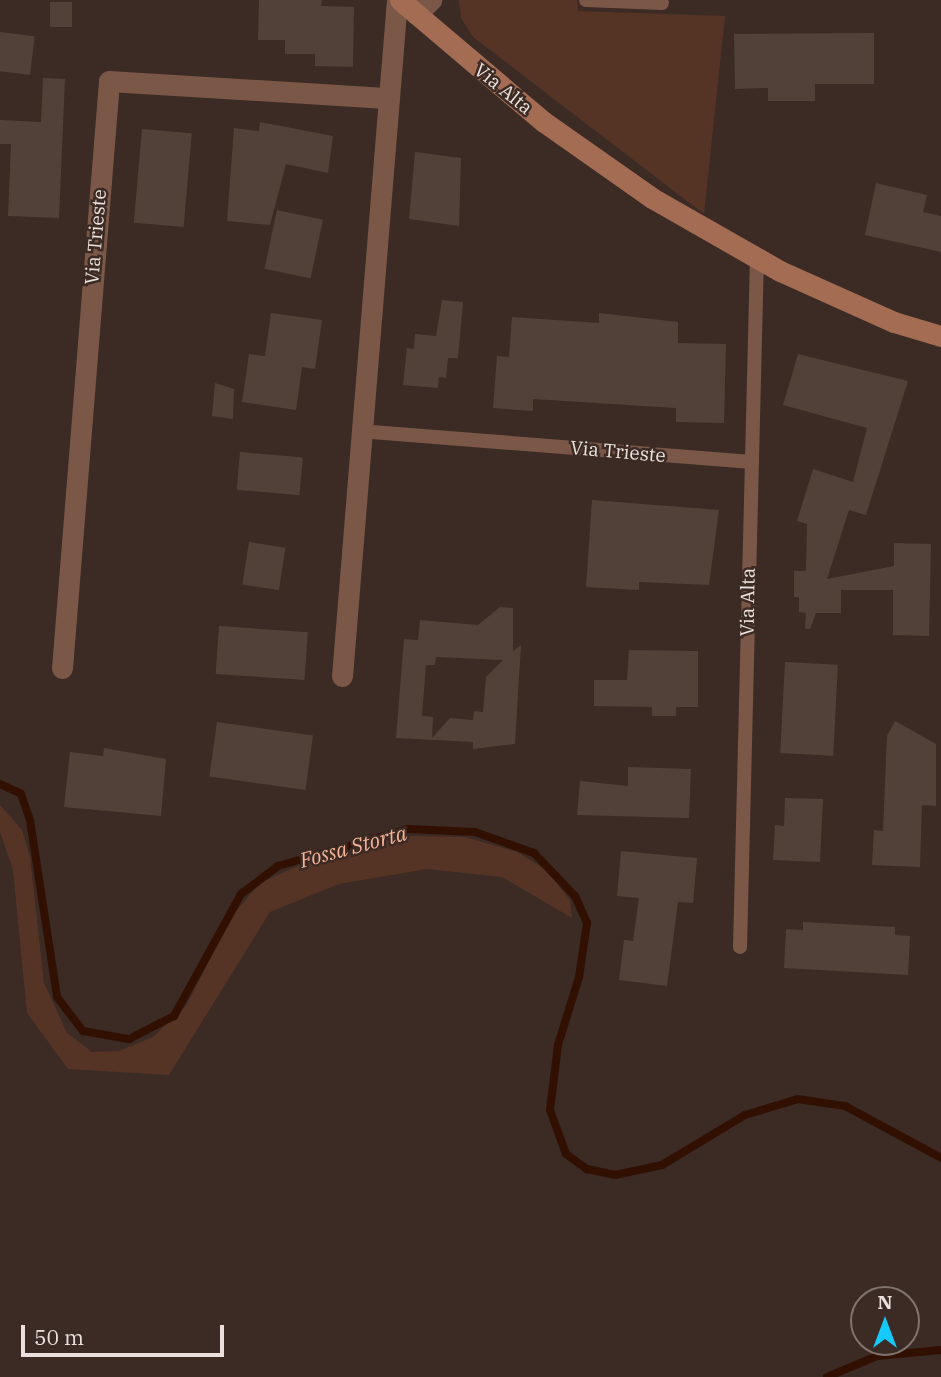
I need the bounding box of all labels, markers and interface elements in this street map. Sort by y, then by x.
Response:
street label: Via Alta [469,59,537,119]
street label: Via Trieste [80,188,112,286]
street label: Via Trieste [569,436,667,468]
street label: Via Alta [736,567,760,637]
water label: Fossa Storta [297,820,409,872]
north arrow [850,1286,920,1356]
text: N [877,1290,893,1314]
scale bar [24,1310,228,1354]
text: 50 m [34,1323,84,1351]

